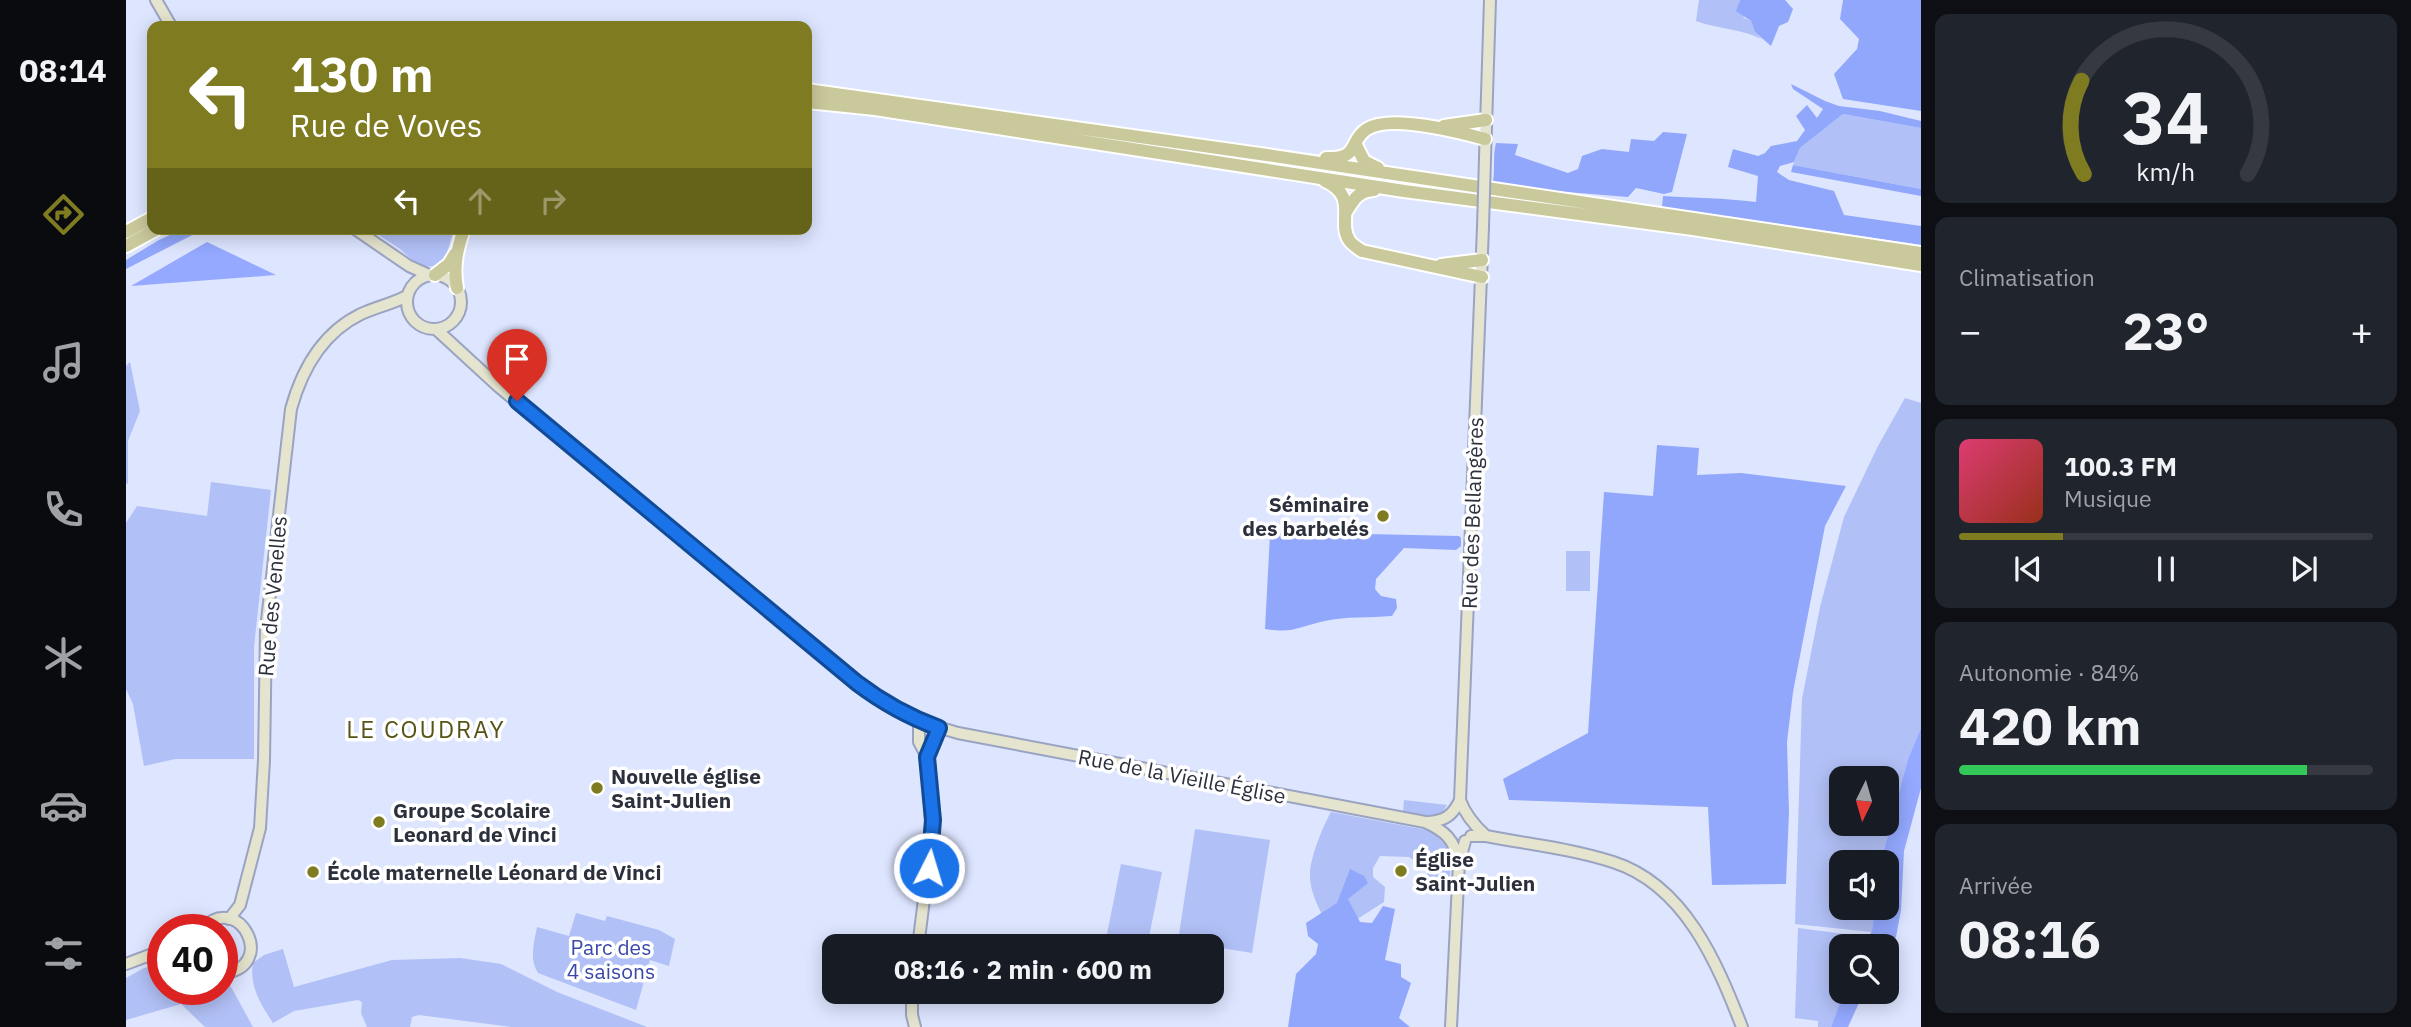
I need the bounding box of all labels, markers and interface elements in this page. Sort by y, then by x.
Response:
text: 130 m [290,42,434,105]
text: 08:14 [19,49,107,91]
icon: left [175,49,266,140]
text: 34 [2122,70,2210,165]
text: Rue de Voves [290,104,482,146]
text: km/h [2137,155,2195,188]
icon: left [388,182,426,220]
icon: ahead [461,182,499,220]
icon: right [534,182,572,220]
icon: directions [39,190,88,239]
text: Climatisation [1959,262,2095,292]
text: 23° [2123,297,2209,364]
text: − [1959,306,1982,355]
text: + [2350,306,2373,355]
pin [487,329,547,401]
icon: music [39,338,88,387]
icon: arrive [498,340,536,378]
street label: Rue des Bellangères [1455,416,1489,610]
text: 100.3 FM [2064,449,2177,483]
text: Musique [2064,483,2152,513]
icon: phone [39,485,88,534]
place label: Séminaire des barbelés [1242,490,1369,542]
marker: Séminaire des barbelés [1375,508,1391,524]
street label: Rue des Venelles [251,515,293,677]
icon: previous [2009,550,2047,588]
icon: pause [2147,550,2185,588]
icon: next [2285,550,2323,588]
icon: climate [39,633,88,682]
text: Autonomie · 84% [1959,657,2139,687]
text: 420 km [1959,692,2141,759]
district label: LE COUDRAY [346,713,506,745]
street label: Rue de la Vieille Église [1076,742,1288,810]
place label: Nouvelle église Saint-Julien [611,762,761,814]
north arrow [1829,766,1899,836]
map controls [1829,766,1899,1004]
marker: Nouvelle église Saint-Julien [589,780,605,796]
icon: car [39,781,88,830]
place label: Groupe Scolaire Leonard de Vinci [393,796,557,848]
marker: Groupe Scolaire Leonard de Vinci [371,814,387,830]
position arrow [892,831,966,905]
place label: Église Saint-Julien [1415,845,1535,897]
button: sound [1829,850,1899,920]
place label: École maternelle Léonard de Vinci [327,858,661,886]
marker: Église Saint-Julien [1393,863,1409,879]
marker: École maternelle Léonard de Vinci [305,864,321,880]
text: Arrivée [1959,870,2033,900]
text: 08:16 [1959,905,2101,972]
speed limit sign: 40 [147,914,238,1005]
icon: filters [39,929,88,978]
park label: Parc des 4 saisons [567,933,655,985]
button: search [1829,934,1899,1004]
text: 08:16 · 2 min · 600 m [894,952,1152,986]

